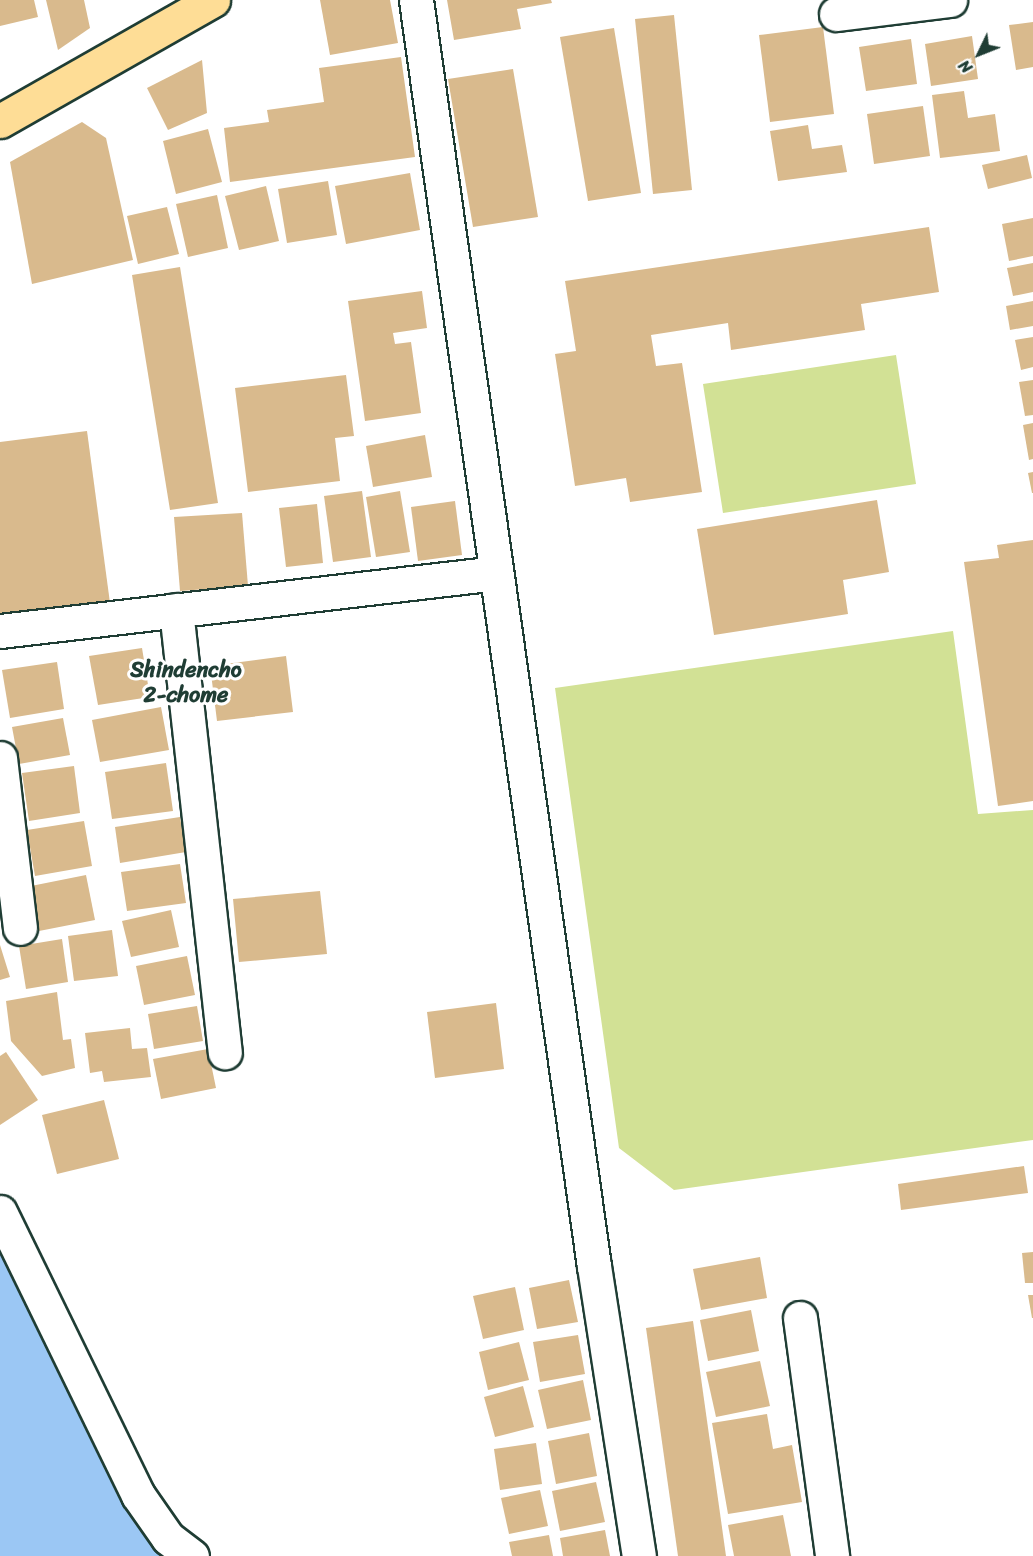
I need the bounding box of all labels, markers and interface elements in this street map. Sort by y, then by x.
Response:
north arrow [949,24,1009,84]
text: N [951,53,980,81]
district label: Shindencho 2-chome [130,656,242,708]

